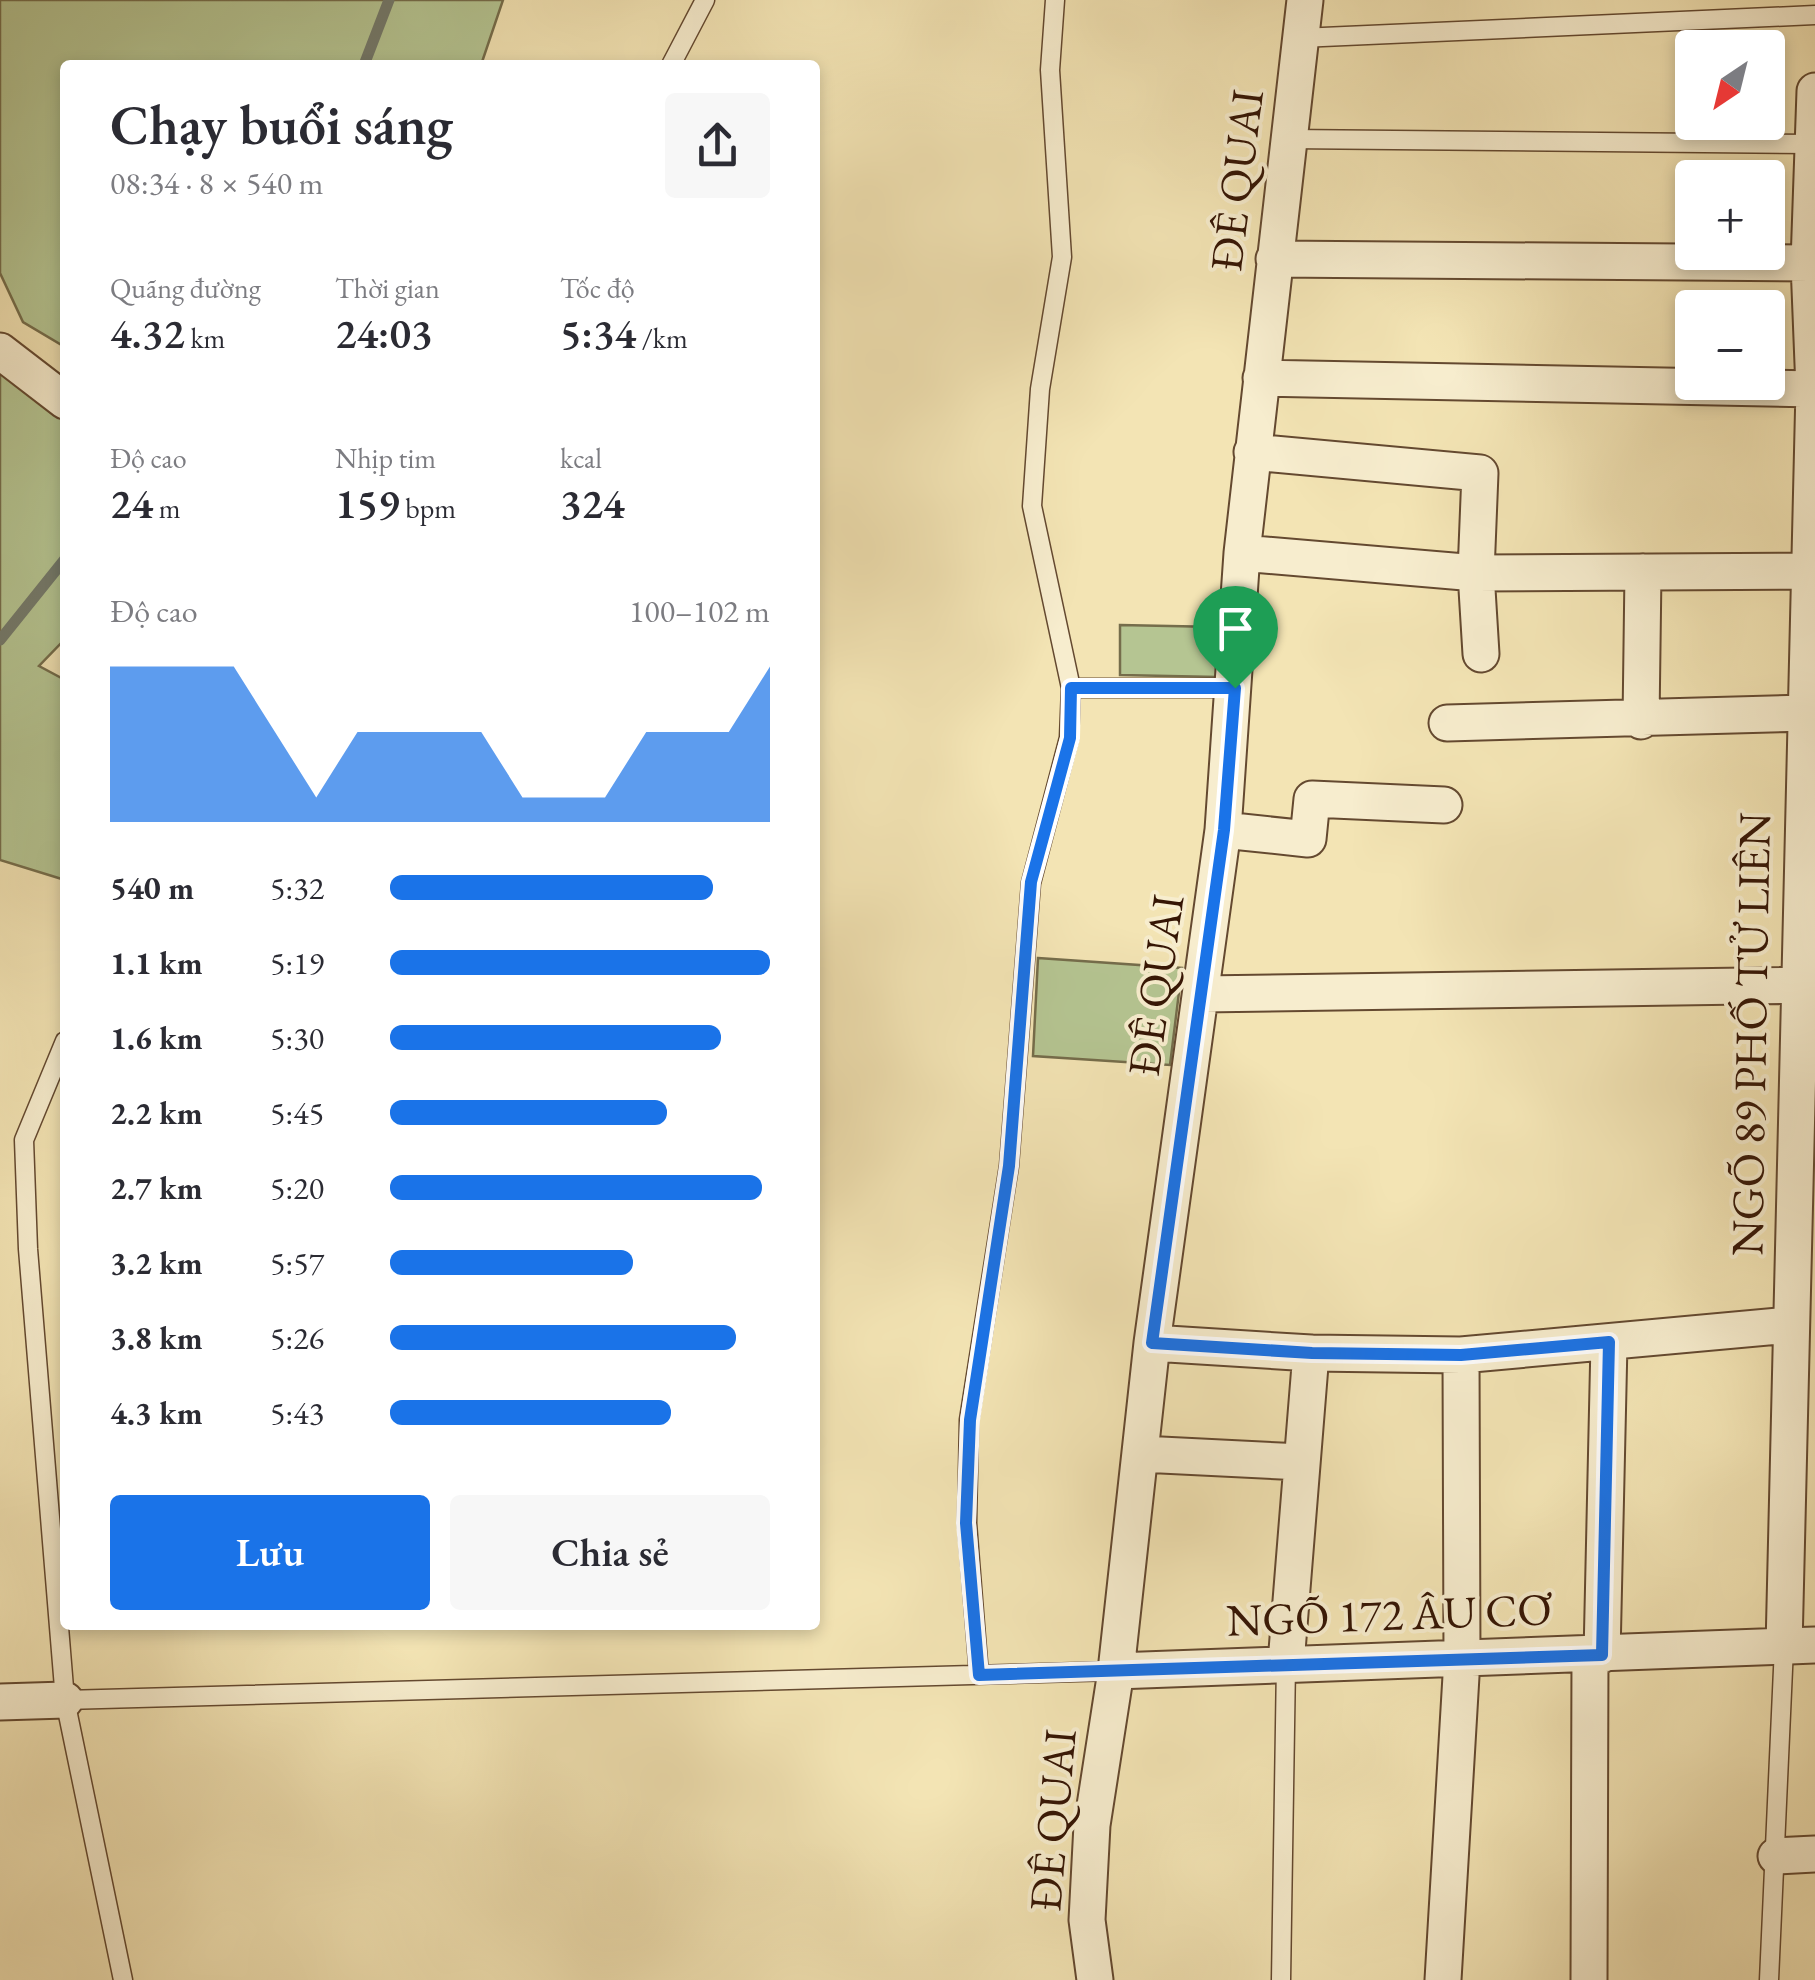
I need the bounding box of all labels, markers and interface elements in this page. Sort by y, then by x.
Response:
north arrow [1675,30,1785,140]
map controls [1675,30,1785,400]
street label: ĐÊ QUAI [1196,86,1276,274]
text: Chạy buổi sáng [110,89,453,160]
button: share [665,93,770,198]
button: + [1675,160,1785,270]
text: 08:34 · 8 × 540 m [110,162,323,204]
text: Quãng đường [110,270,261,306]
text: Thời gian [335,270,440,306]
text: Tốc độ [560,270,635,306]
button: − [1675,290,1785,400]
text: 4.32 [110,306,185,361]
text: 24:03 [335,306,433,361]
text: 5:34 [560,306,636,361]
text: km [185,320,225,356]
text: /km [636,320,688,356]
text: Độ cao [110,440,187,476]
text: Nhịp tim [335,440,436,476]
text: kcal [560,440,602,476]
text: 24 [110,476,153,531]
text: 159 [335,476,400,531]
text: 324 [560,476,625,531]
text: m [153,490,180,526]
text: bpm [400,490,456,526]
pin [1193,586,1278,689]
text: Độ cao [110,590,198,632]
text: 100–102 m [629,590,770,632]
icon: arrive [1208,601,1263,656]
street label: NGÕ 89 PHỐ TỬ LIÊN [1717,811,1783,1256]
text: 540 m [110,867,194,909]
text: 5:32 [270,867,324,909]
street label: ĐÊ QUAI [1114,891,1196,1079]
text: 1.1 km [110,942,203,984]
text: 5:19 [270,942,324,984]
text: 1.6 km [110,1017,203,1059]
text: 5:30 [270,1017,324,1059]
text: 2.2 km [110,1092,203,1134]
text: 5:45 [270,1092,324,1134]
text: 2.7 km [110,1167,203,1209]
text: 5:20 [270,1167,324,1209]
text: 3.2 km [110,1242,203,1284]
text: 5:57 [270,1242,324,1284]
text: 3.8 km [110,1317,203,1359]
text: 5:26 [270,1317,324,1359]
text: 4.3 km [110,1392,203,1434]
text: 5:43 [270,1392,324,1434]
button: Lưu [110,1495,430,1610]
button: Chia sẻ [450,1495,770,1610]
street label: NGÕ 172 ÂU CƠ [1225,1579,1553,1649]
street label: ĐÊ QUAI [1015,1727,1089,1913]

